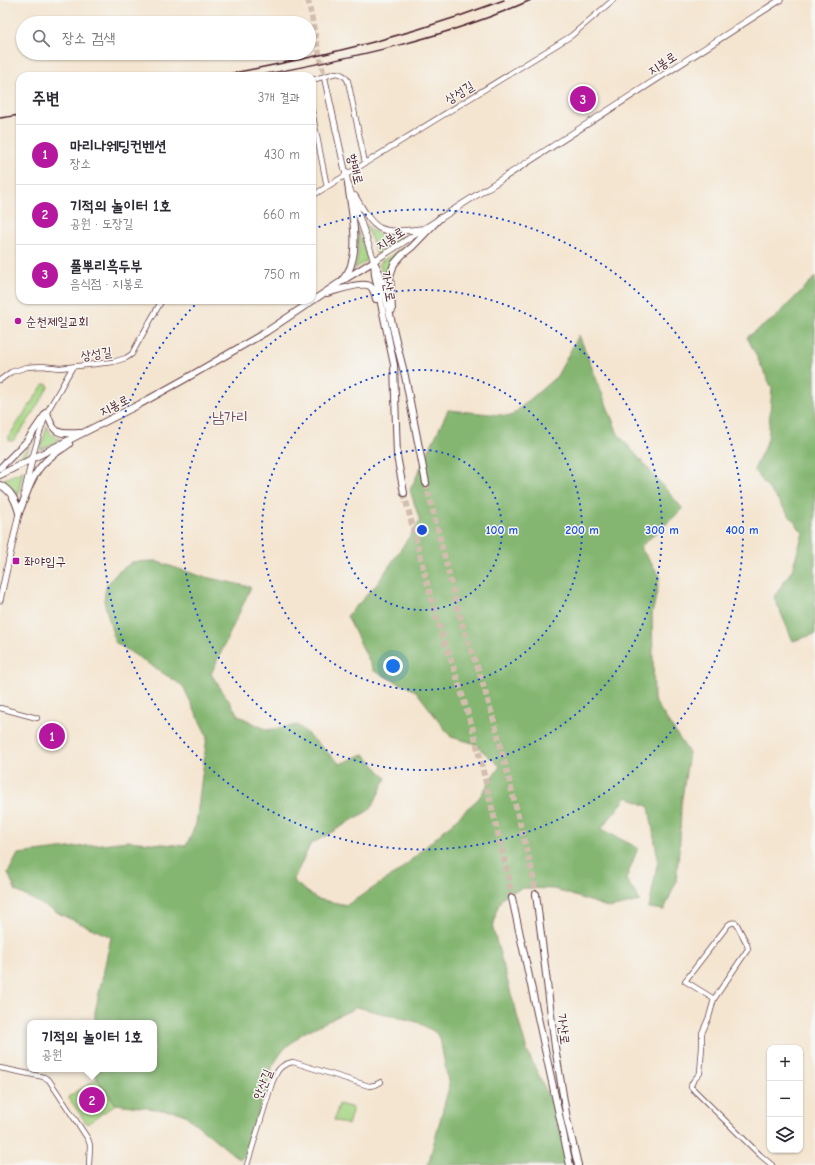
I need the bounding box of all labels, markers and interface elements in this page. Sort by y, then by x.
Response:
search box [16,16,316,60]
icon: search [30,27,52,49]
text: 장소 검색 [62,29,115,47]
street label: 지봉로 [645,49,680,78]
street label: 상성길 [442,78,477,107]
pin: 3 [570,84,596,114]
text: 주변 [32,89,59,108]
text: 3개 결과 [258,90,300,105]
text: 마리나웨딩컨벤션 [70,137,167,155]
text: 1 [42,147,48,162]
text: 430 m [264,147,300,162]
street label: 향매로 [344,152,367,186]
text: 장소 [70,156,91,171]
text: 기적의 놀이터 1호 [70,197,171,215]
text: 2 [42,207,48,222]
text: 660 m [263,207,300,222]
text: 공원 · 도장길 [70,216,133,231]
street label: 지봉로 [373,224,408,253]
text: 풀뿌리흑두부 [70,257,142,275]
text: 3 [42,267,48,282]
text: 750 m [264,267,300,282]
street label: 가산로 [378,269,399,303]
text: 음식점 · 지봉로 [70,276,144,291]
place label: 순천제일교회 [26,314,89,329]
marker: 순천제일교회 [13,316,23,326]
street label: 상성길 [79,344,113,363]
street label: 지봉로 [97,392,132,419]
district label: 남가리 [212,408,248,426]
centre of rings [415,523,429,537]
text: 100 m [486,523,518,537]
text: 200 m [565,523,599,537]
text: 300 m [645,523,679,537]
text: 400 m [725,523,759,537]
place label: 좌야입구 [24,554,66,569]
marker: 좌야입구 [11,556,21,566]
your location [383,656,403,676]
pin: 1 [39,721,65,751]
street label: 가산로 [554,1013,573,1046]
popup [27,1020,157,1072]
text: 기적의 놀이터 1호 [41,1028,143,1046]
map controls [767,1045,803,1153]
button: + [767,1045,803,1081]
text: 공원 [41,1047,62,1062]
street label: 안산길 [250,1067,275,1102]
button: − [767,1081,803,1117]
pin: 2 [79,1085,105,1115]
button: layers [767,1117,803,1153]

